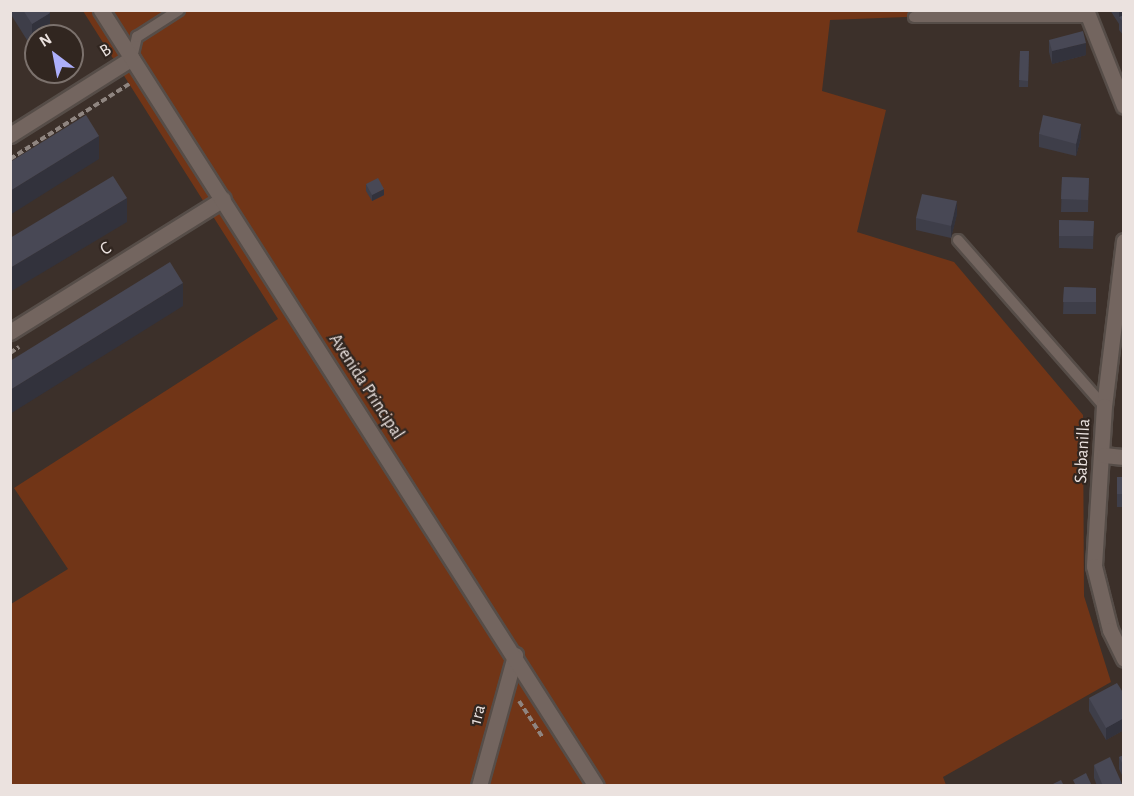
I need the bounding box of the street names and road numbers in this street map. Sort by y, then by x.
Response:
street label: B [96,39,116,63]
street label: C [96,237,116,261]
street label: Avenida Principal [324,330,408,444]
street label: Sabanilla [1071,418,1095,484]
street label: 1ra [465,702,491,728]

